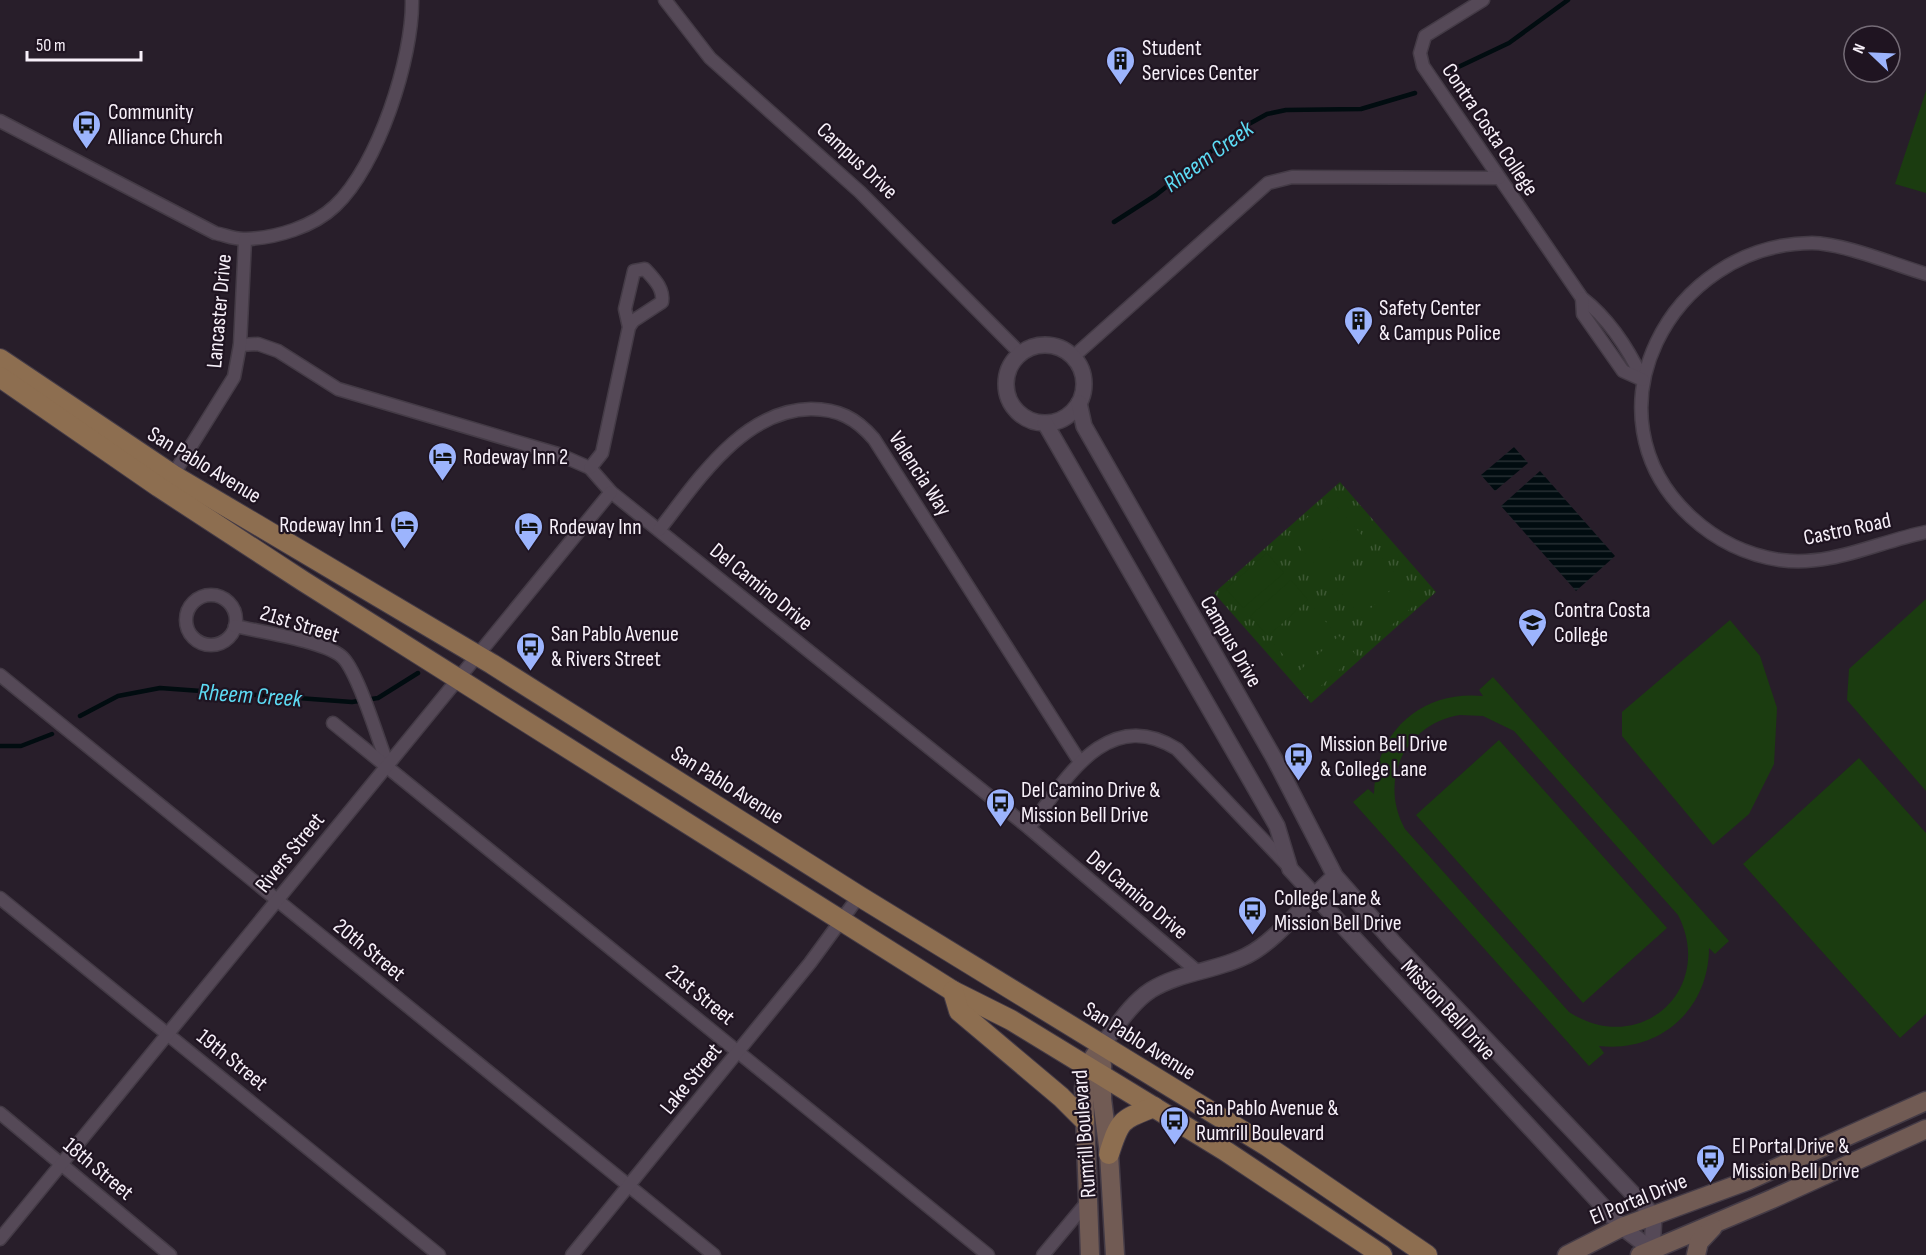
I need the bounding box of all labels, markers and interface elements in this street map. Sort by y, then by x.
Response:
scale bar [27,24,141,62]
north arrow [1842,24,1902,84]
text: 50 m [36,35,66,56]
place label: Student Services Center [1142,35,1259,87]
text: N [1849,41,1870,56]
building icon: Student Services Center [1105,44,1137,86]
street label: Contra Costa College [1435,58,1544,201]
place label: Community Alliance Church [107,99,223,151]
bus stop icon: Community Alliance Church [71,108,103,150]
water label: Rheem Creek [1158,114,1260,199]
street label: Campus Drive [811,117,903,205]
street label: Lancaster Drive [201,253,238,369]
place label: Safety Center & Campus Police [1379,295,1501,347]
building icon: Safety Center & Campus Police [1342,304,1374,346]
street label: San Pablo Avenue [142,421,266,510]
street label: Valencia Way [882,426,957,522]
hotel icon: Rodeway Inn 2 [426,440,458,482]
place label: Rodeway Inn 2 [463,444,568,471]
street label: Castro Road [1801,507,1893,552]
hotel icon: Rodeway Inn 1 [388,508,420,550]
hotel icon: Rodeway Inn [512,510,544,552]
place label: Rodeway Inn 1 [279,512,383,539]
place label: Rodeway Inn [549,514,642,541]
street label: Del Camino Drive [704,537,818,637]
street label: Campus Drive [1194,591,1268,692]
place label: Contra Costa College [1554,597,1650,649]
street label: 21st Street [257,600,343,649]
school or university icon: Contra Costa College [1517,606,1549,648]
place label: San Pablo Avenue & Rivers Street [551,621,679,673]
bus stop icon: San Pablo Avenue & Rivers Street [514,630,546,672]
water label: Rheem Creek [197,677,304,714]
place label: Mission Bell Drive & College Lane [1320,731,1448,783]
street label: San Pablo Avenue [666,740,789,831]
bus stop icon: Mission Bell Drive & College Lane [1283,740,1315,782]
place label: Del Camino Drive & Mission Bell Drive [1021,777,1160,829]
bus stop icon: Del Camino Drive & Mission Bell Drive [984,786,1016,828]
street label: Rivers Street [250,807,331,898]
street label: Del Camino Drive [1081,845,1193,946]
place label: College Lane & Mission Bell Drive [1274,885,1402,937]
bus stop icon: College Lane & Mission Bell Drive [1237,894,1269,936]
street label: 20th Street [328,913,411,988]
street label: Mission Bell Drive [1395,954,1501,1066]
street label: 21st Street [660,959,740,1031]
street label: San Pablo Avenue [1078,996,1201,1087]
street label: 19th Street [191,1023,273,1097]
street label: Lake Street [654,1038,728,1120]
street label: Rumrill Boulevard [1067,1069,1102,1199]
place label: San Pablo Avenue & Rumrill Boulevard [1196,1095,1339,1147]
bus stop icon: San Pablo Avenue & Rumrill Boulevard [1159,1104,1191,1146]
street label: 18th Street [57,1132,139,1206]
place label: El Portal Drive & Mission Bell Drive [1732,1133,1860,1185]
bus stop icon: El Portal Drive & Mission Bell Drive [1695,1142,1727,1184]
street label: El Portal Drive [1586,1168,1691,1231]

